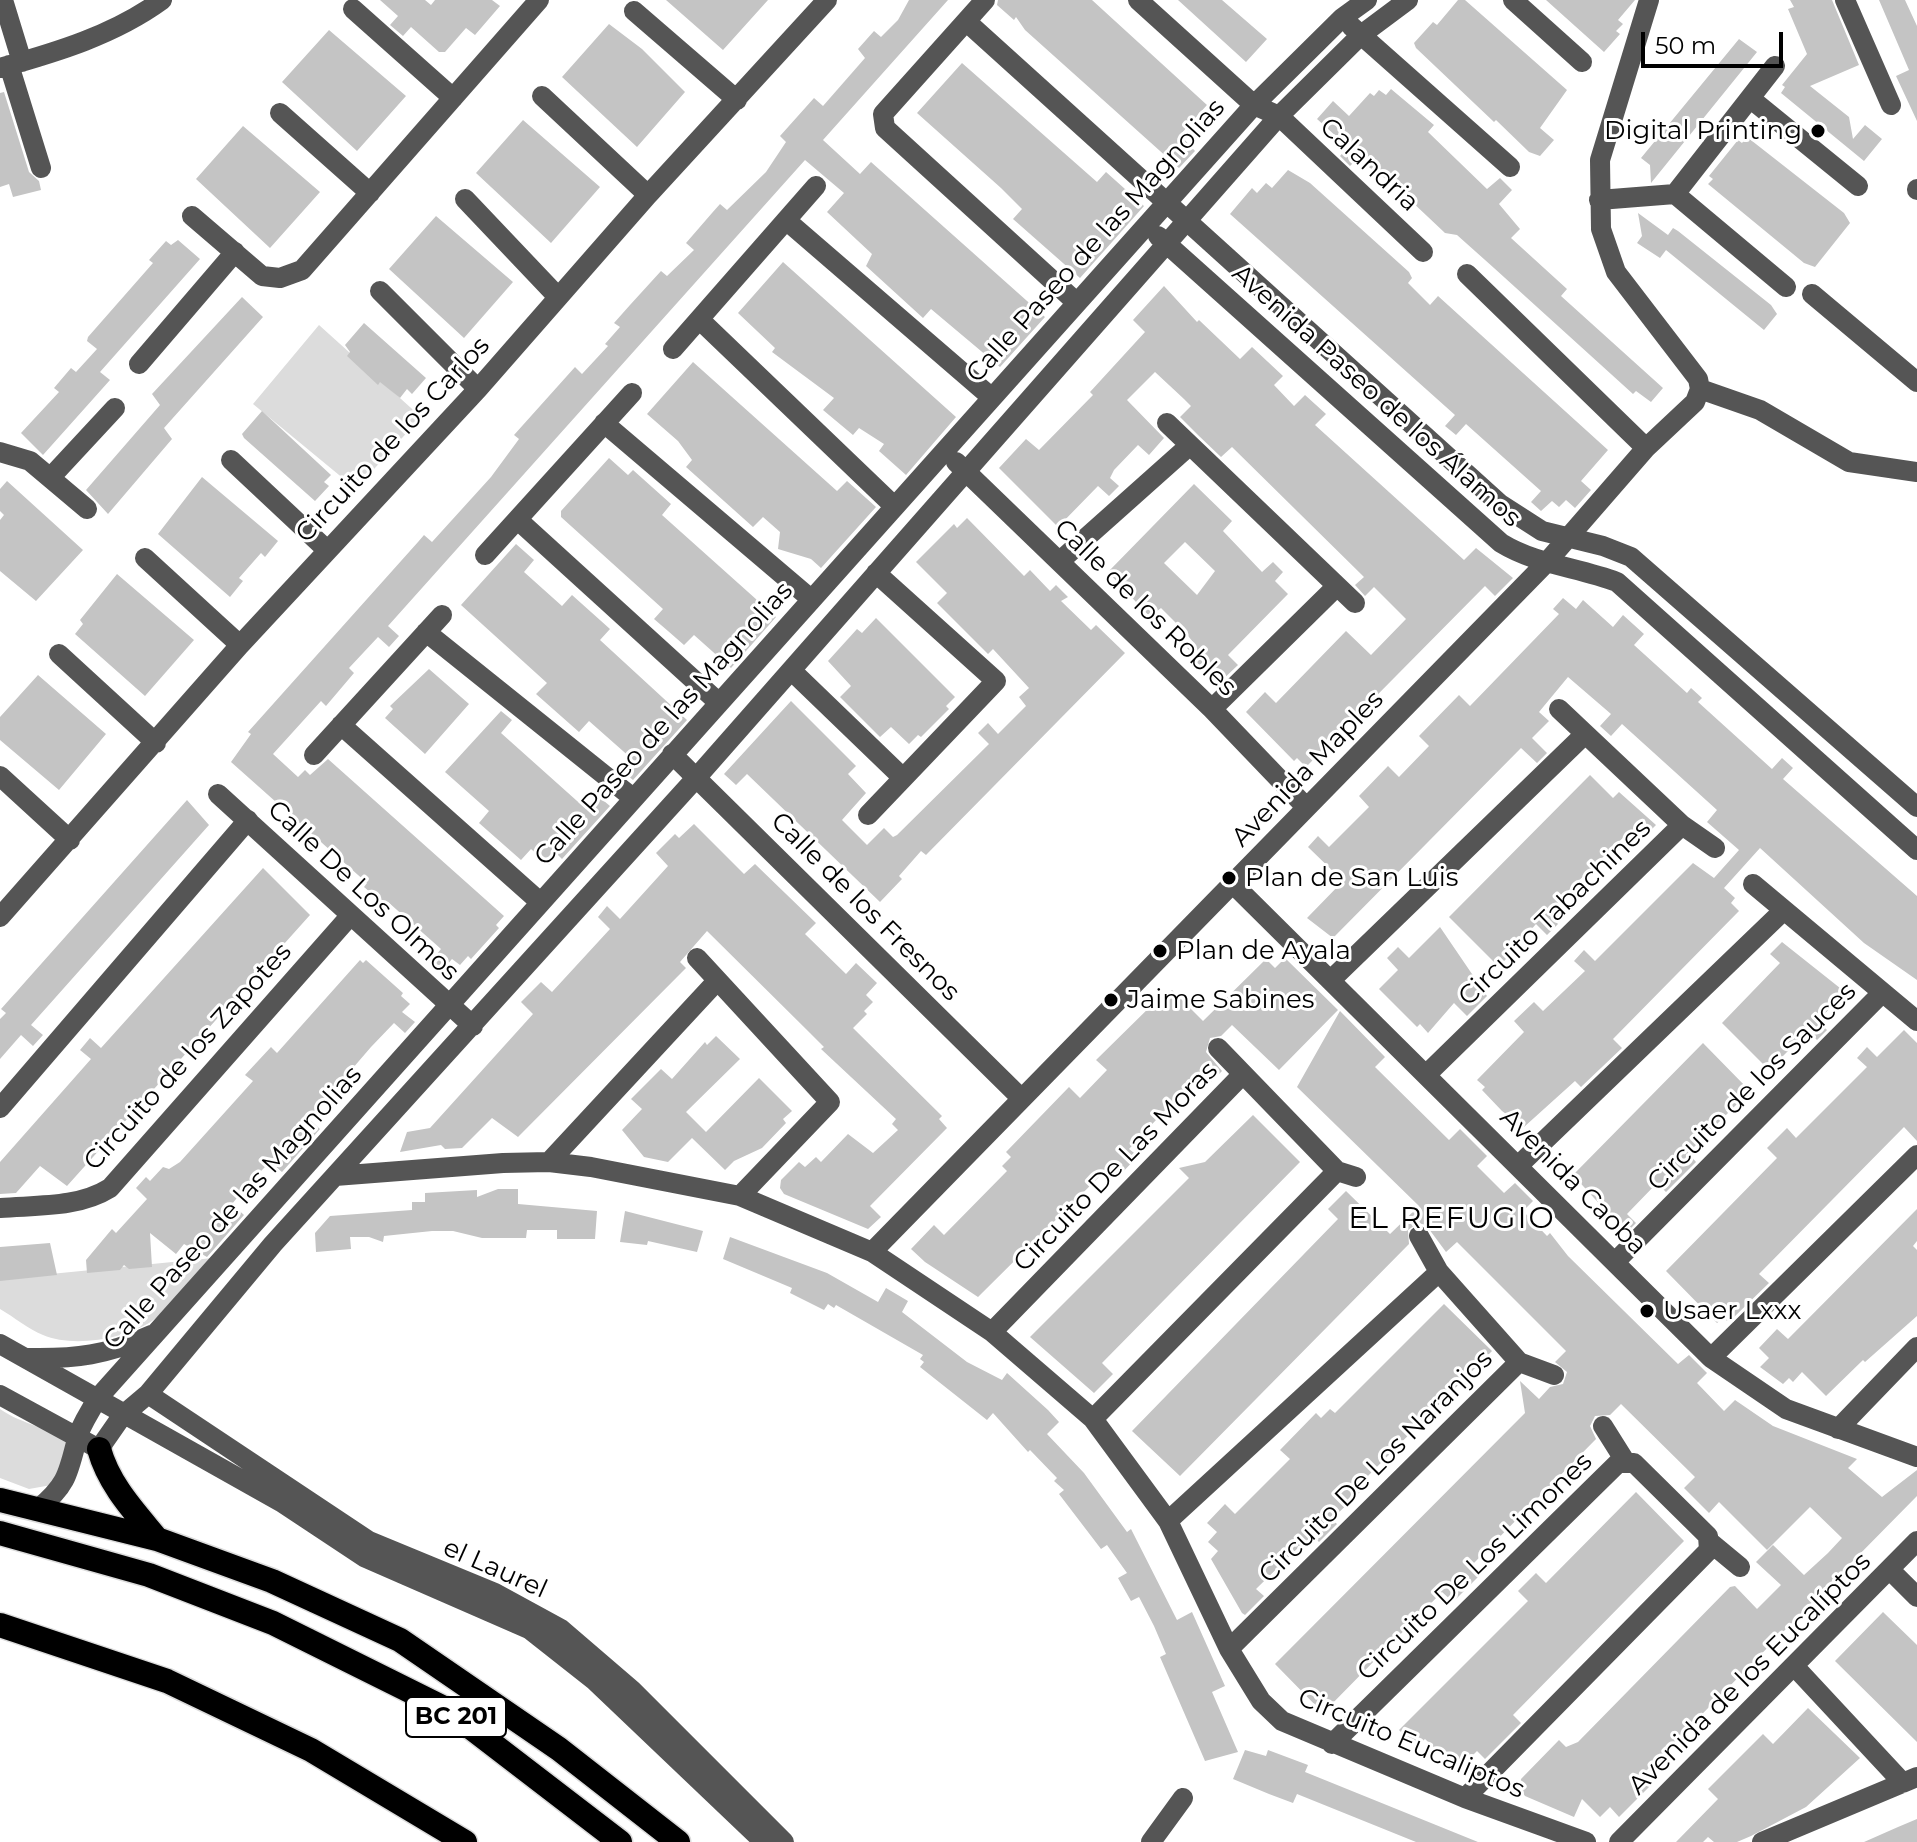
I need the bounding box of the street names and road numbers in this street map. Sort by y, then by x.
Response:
street label: Calle Paseo de las Magnolias [960,93,1232,389]
street label: Calandria [1313,111,1425,219]
street label: Avenida Paseo de los Álamos [1225,258,1527,534]
street label: Circuito de los Carlos [289,331,497,549]
street label: Calle de los Robles [1047,513,1243,703]
street label: Calle Paseo de las Magnolias [528,576,800,872]
street label: Avenida Maples [1226,684,1390,854]
street label: Calle De Los Olmos [261,794,465,988]
street label: Calle de los Fresnos [764,806,966,1008]
street label: Circuito Tabachines [1452,813,1658,1013]
street label: Circuito de los Zapotes [78,937,298,1177]
street label: Circuito de los Sauces [1641,976,1863,1198]
street label: Circuito De Las Moras [1007,1055,1225,1279]
street label: Calle Paseo de las Magnolias [97,1060,369,1356]
street label: Avenida Caoba [1493,1102,1653,1262]
street label: Circuito De Los Naranjos [1253,1344,1499,1590]
street label: Circuito De Los Limones [1351,1446,1599,1688]
street label: el Laurel [438,1532,552,1606]
street label: Avenida de los Eucalíptos [1622,1546,1878,1802]
street label: Circuito Eucaliptos [1293,1682,1529,1806]
road number: BC 201 [406,1697,506,1737]

